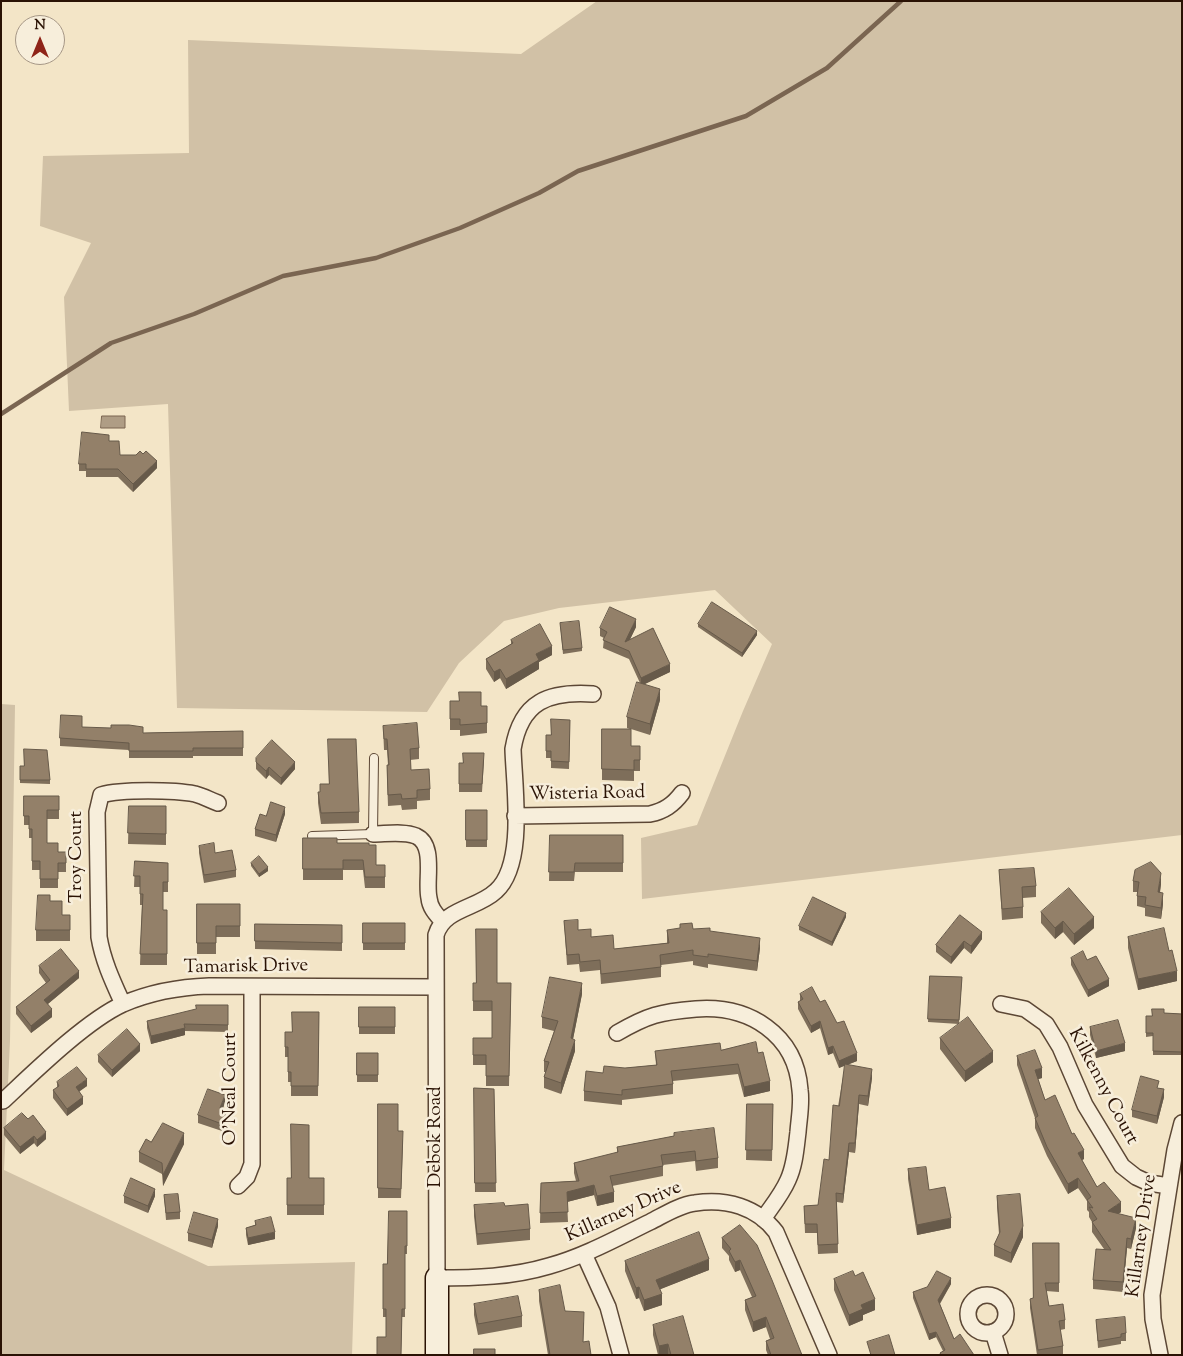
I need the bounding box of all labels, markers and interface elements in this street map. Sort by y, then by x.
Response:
north arrow [15,15,65,65]
text: N [34,16,46,36]
street label: Wisteria Road [529,783,645,807]
street label: Troy Court [67,811,89,903]
street label: Tamarisk Drive [183,956,309,980]
street label: Kilkenny Court [1062,1025,1142,1149]
street label: O'Neal Court [221,1033,243,1145]
street label: Debok Road [426,1086,448,1188]
street label: Killarney Drive [1123,1173,1163,1299]
street label: Killarney Drive [563,1177,685,1249]

